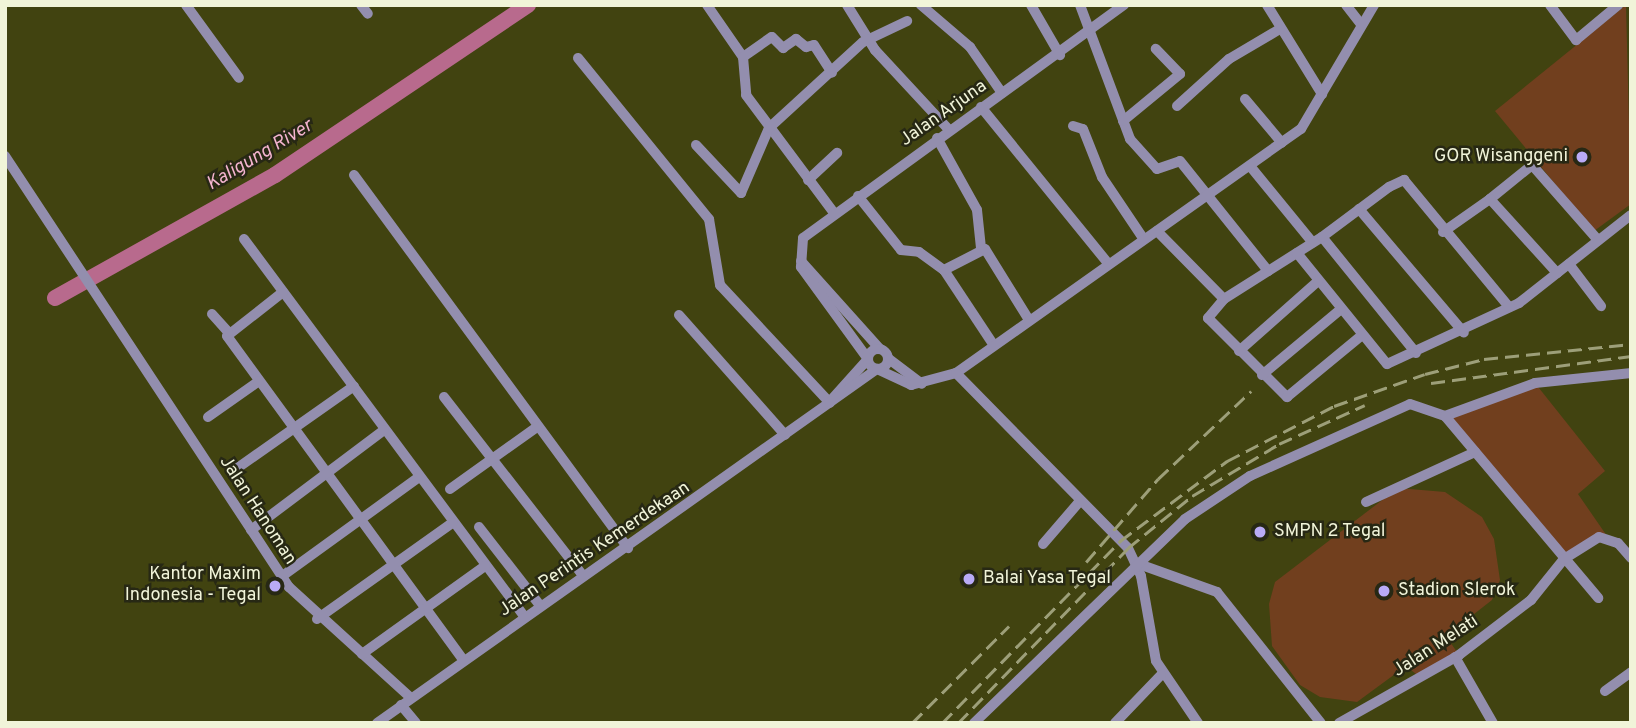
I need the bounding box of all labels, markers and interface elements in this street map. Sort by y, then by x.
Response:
street label: Jalan Arjuna [896,76,992,152]
water label: Kaligung River [203,115,317,197]
place label: GOR Wisanggeni [1434,146,1568,168]
marker: GOR Wisanggeni [1574,149,1590,165]
street label: Jalan Hanoman [214,453,300,569]
street label: Jalan Perintis Kemerdekaan [495,478,695,622]
place label: SMPN 2 Tegal [1274,521,1386,543]
marker: SMPN 2 Tegal [1252,524,1268,540]
place label: Kantor Maxim Indonesia - Tegal [124,565,261,608]
place label: Balai Yasa Tegal [983,568,1112,590]
marker: Balai Yasa Tegal [961,571,977,587]
marker: Kantor Maxim Indonesia - Tegal [267,578,283,594]
place label: Stadion Slerok [1398,580,1515,602]
marker: Stadion Slerok [1376,583,1392,599]
street label: Jalan Melati [1389,611,1483,683]

